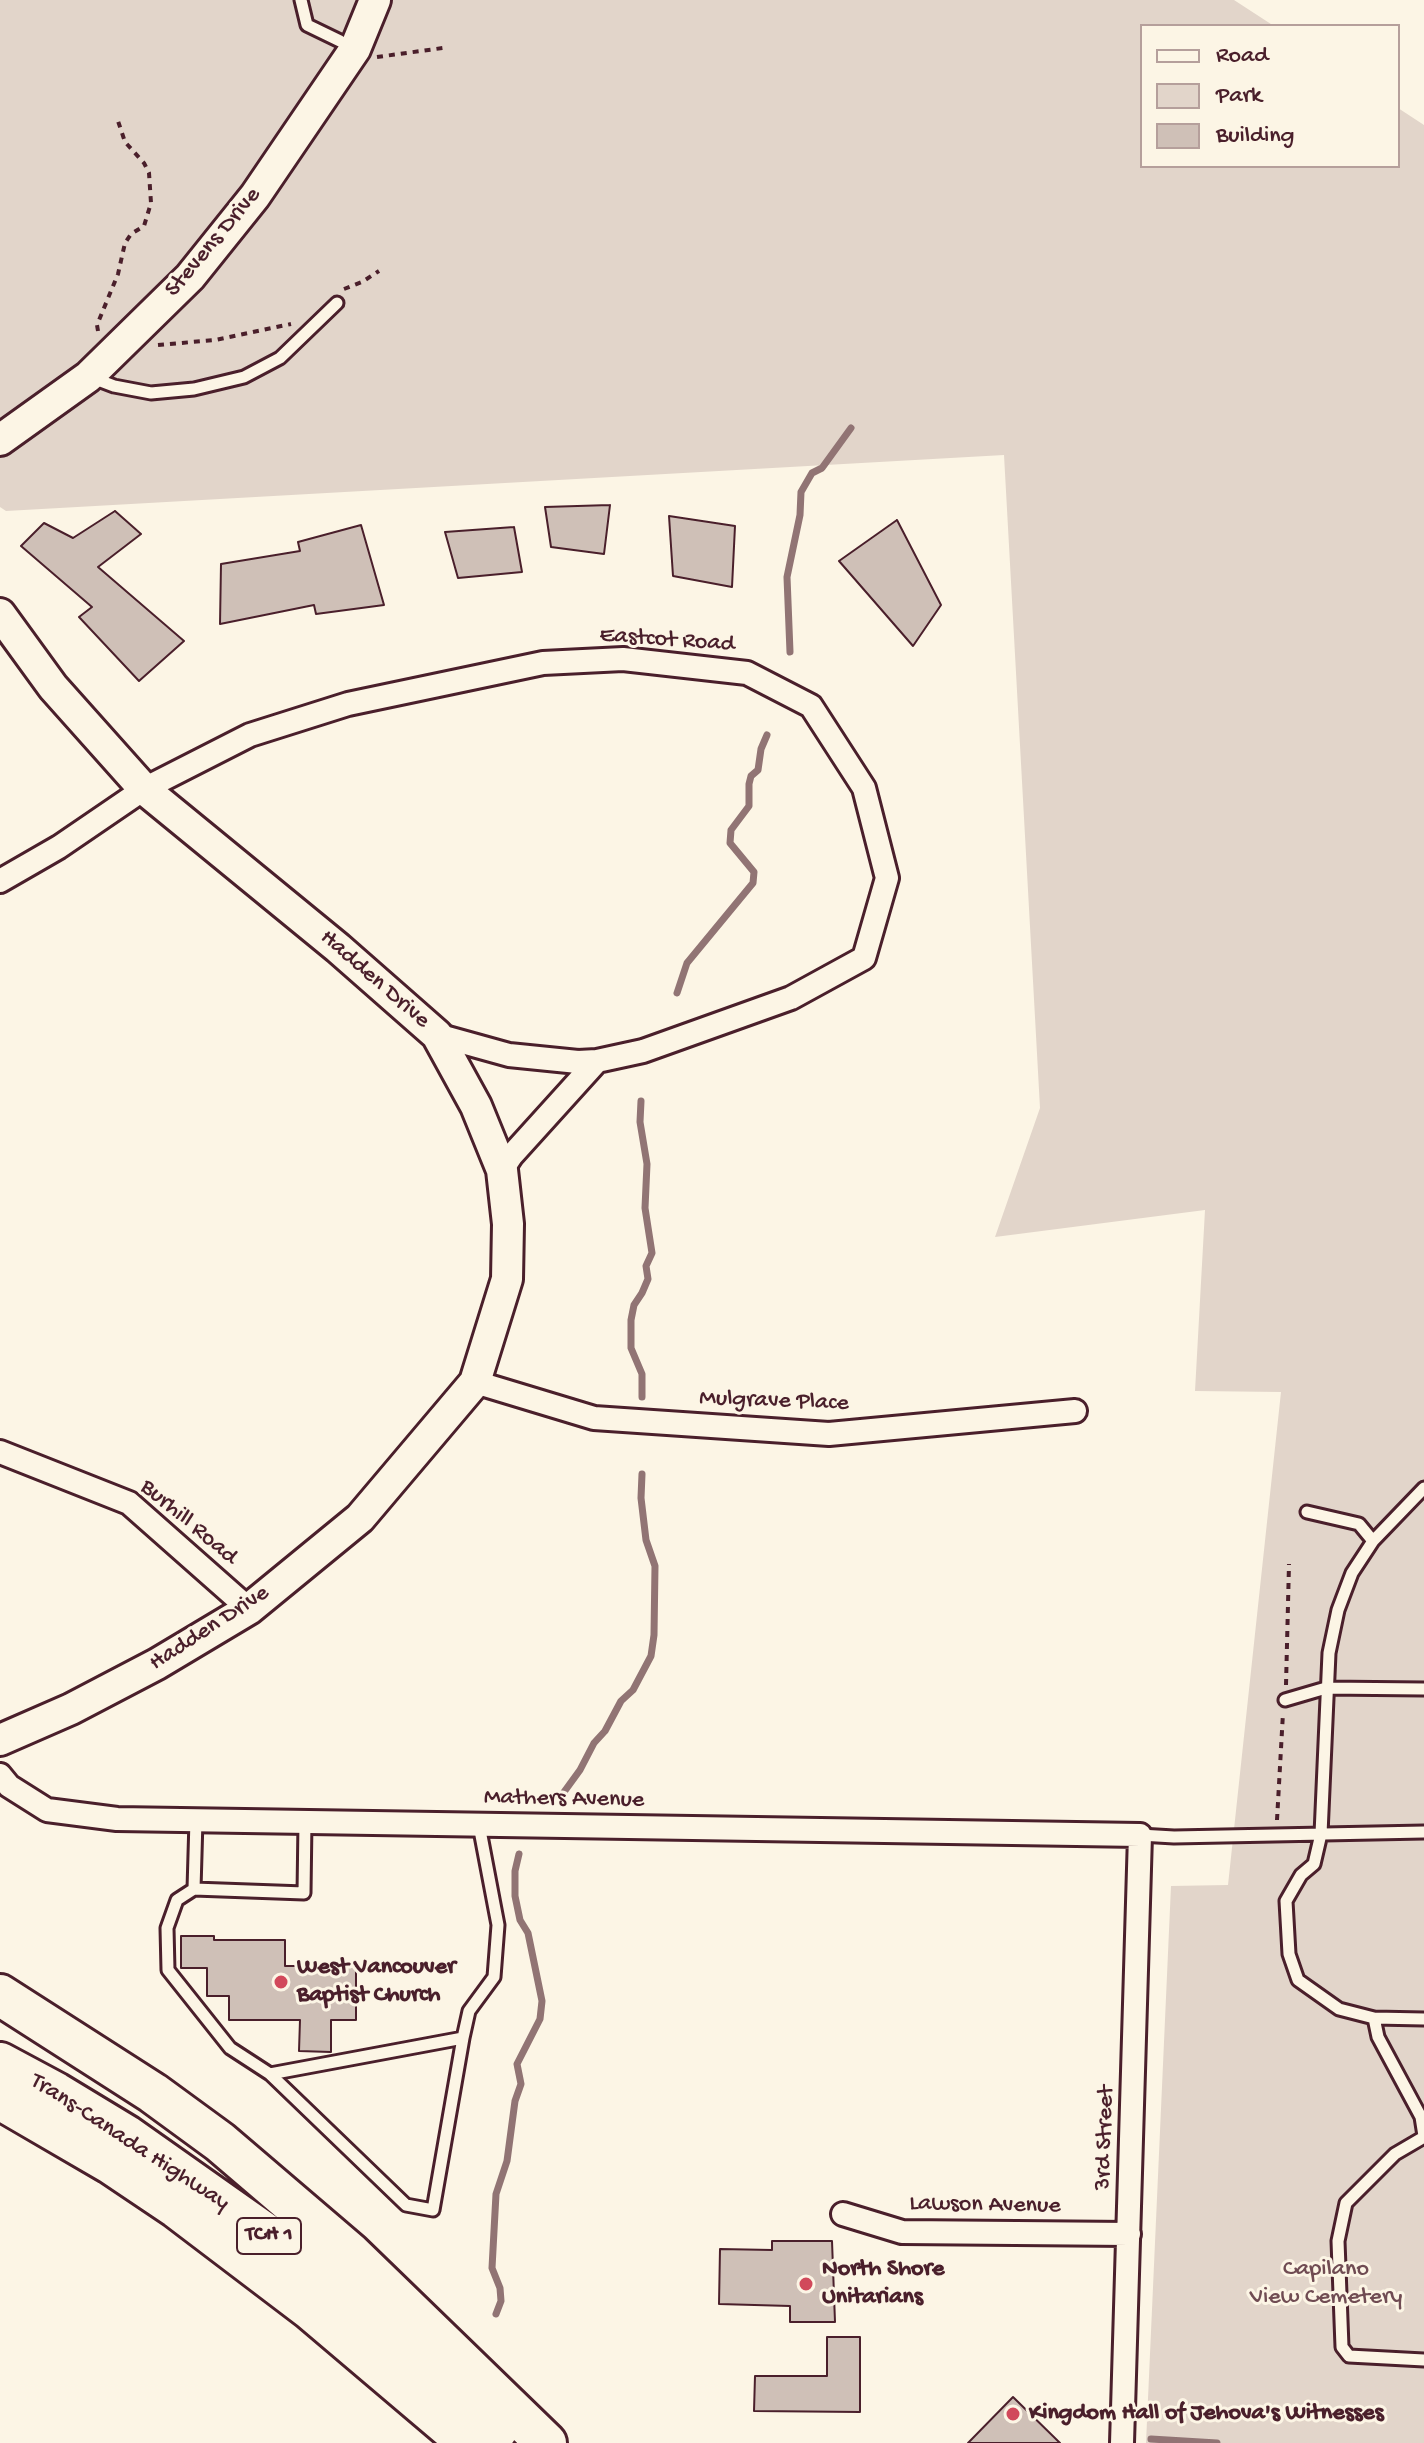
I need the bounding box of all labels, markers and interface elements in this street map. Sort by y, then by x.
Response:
legend [1140,24,1400,168]
text: Road [1216,42,1268,71]
text: Park [1216,82,1262,111]
text: Building [1216,122,1294,151]
street label: Stevens Drive [160,182,268,304]
street label: Eastcot Road [598,622,736,660]
street label: Hadden Drive [313,924,435,1036]
street label: Mulgrave Place [699,1385,849,1419]
street label: Burhill Road [133,1474,243,1572]
street label: Hadden Drive [145,1580,275,1678]
street label: Mathers Avenue [484,1784,644,1816]
place label: West Vancouver Baptist Church [297,1954,456,2010]
marker: West Vancouver Baptist Church [272,1973,290,1991]
street label: Trans-Canada Highway [24,2068,234,2218]
street label: 3rd Street [1090,2085,1122,2191]
street label: Lawson Avenue [909,2190,1061,2222]
road number: TCH 1 [237,2218,301,2254]
place label: North Shore Unitarians [822,2256,944,2312]
park label: Capilano View Cemetery [1250,2256,1402,2312]
marker: North Shore Unitarians [797,2275,815,2293]
place label: Kingdom Hall of Jehova's Witnesses [1029,2400,1384,2428]
marker: Kingdom Hall of Jehova's Witnesses [1004,2405,1022,2423]

